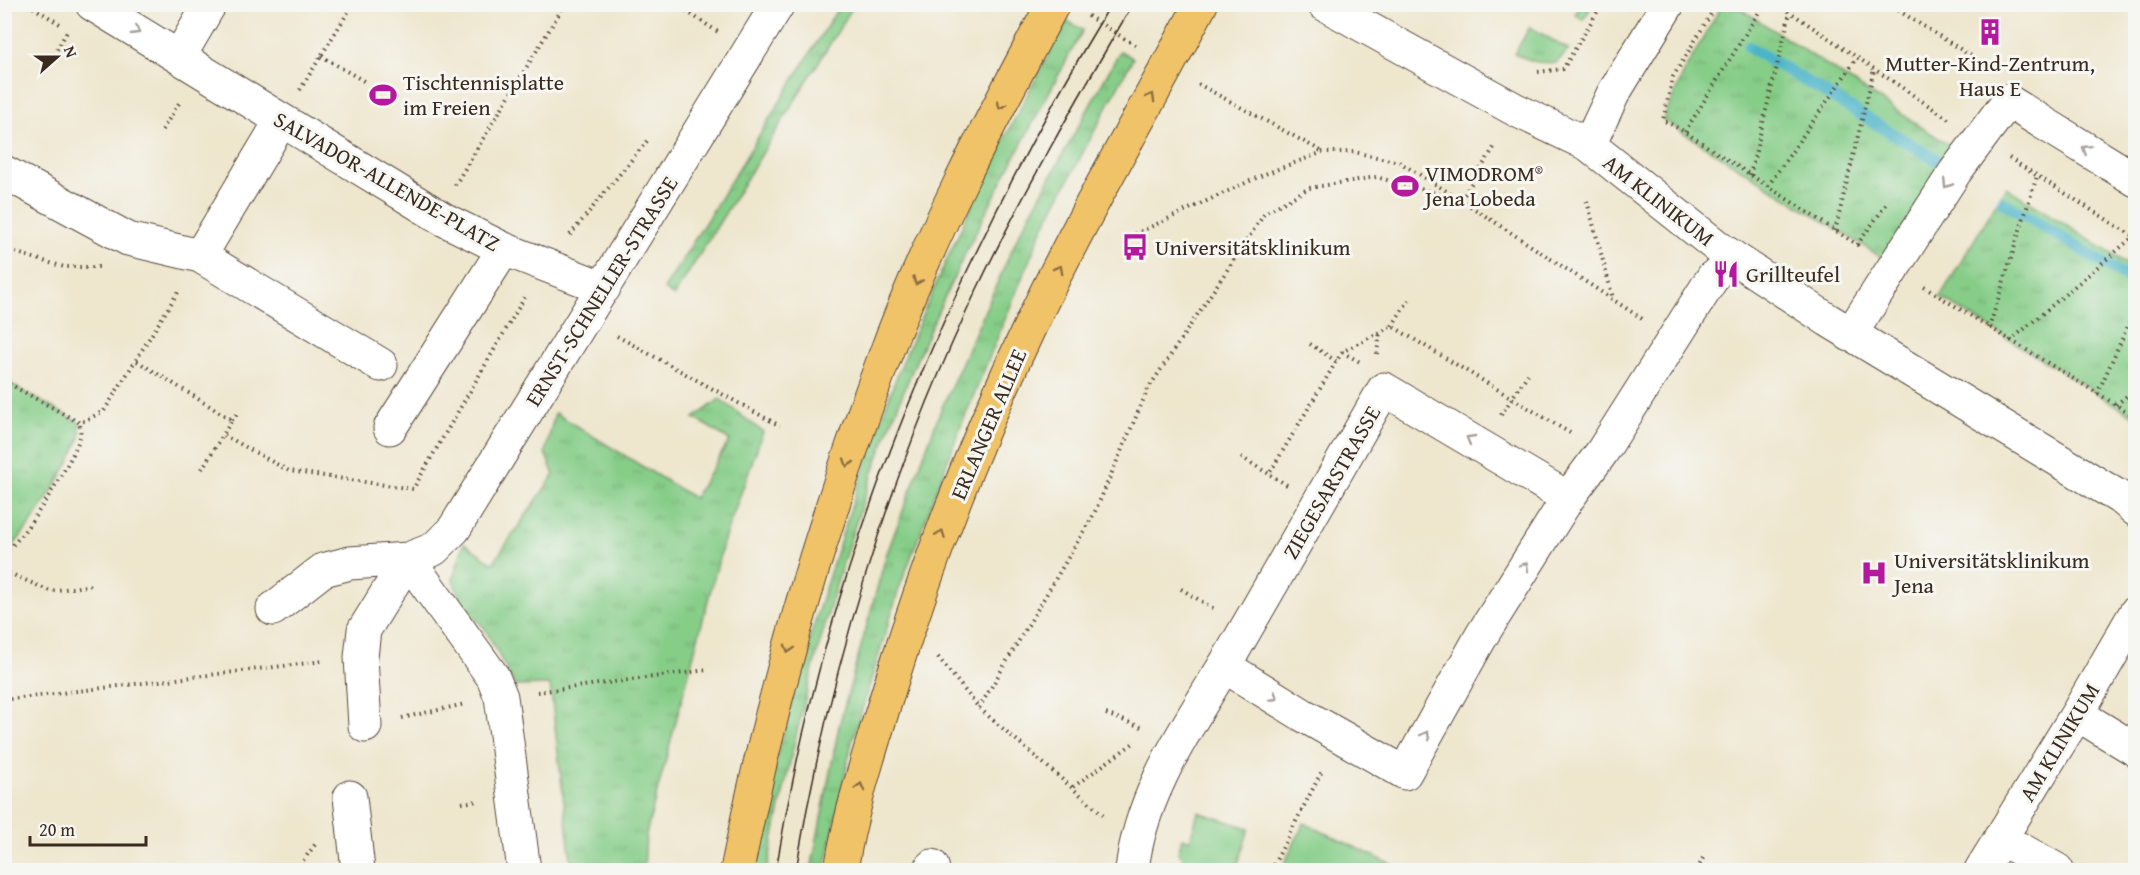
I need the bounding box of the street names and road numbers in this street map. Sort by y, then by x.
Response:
street label: SALVADOR-ALLENDE-PLATZ [268,103,506,259]
street label: AM KLINIKUM [1597,146,1721,254]
street label: ERNST-SCHNELLER-STRASSE [517,170,685,412]
street label: ERLANGER ALLEE [942,344,1034,504]
street label: ZIEGESARSTRASSE [1274,399,1388,565]
street label: AM KLINIKUM [2011,677,2107,807]

